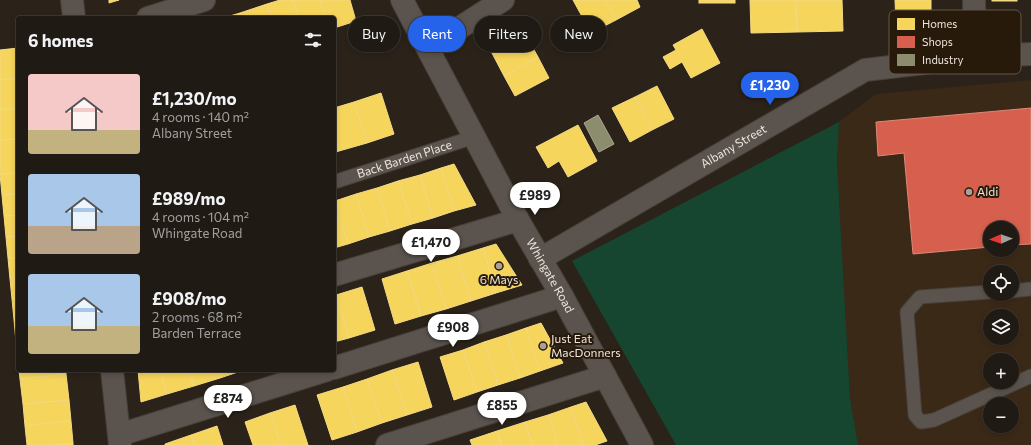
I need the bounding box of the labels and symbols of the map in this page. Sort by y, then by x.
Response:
legend [889,10,1021,74]
text: Homes [922,17,957,30]
text: Shops [922,35,953,48]
text: Industry [922,53,964,66]
pin: £1,230 [737,72,803,106]
street label: Albany Street [698,121,769,170]
street label: Back Barden Place [355,137,453,180]
pin: £989 [511,182,559,216]
place label: Aldi [977,184,998,198]
marker: Aldi [964,187,974,197]
north arrow [983,221,1019,257]
pin: £1,470 [398,229,464,263]
street label: Whingate Road [524,236,578,315]
marker: 6 Mays [494,261,504,271]
place label: 6 Mays [480,272,518,286]
pin: £908 [429,314,477,348]
place label: Just Eat MacDonners [551,331,621,359]
marker: Just Eat MacDonners [538,341,548,351]
pin: £874 [204,385,252,419]
pin: £855 [478,392,526,426]

